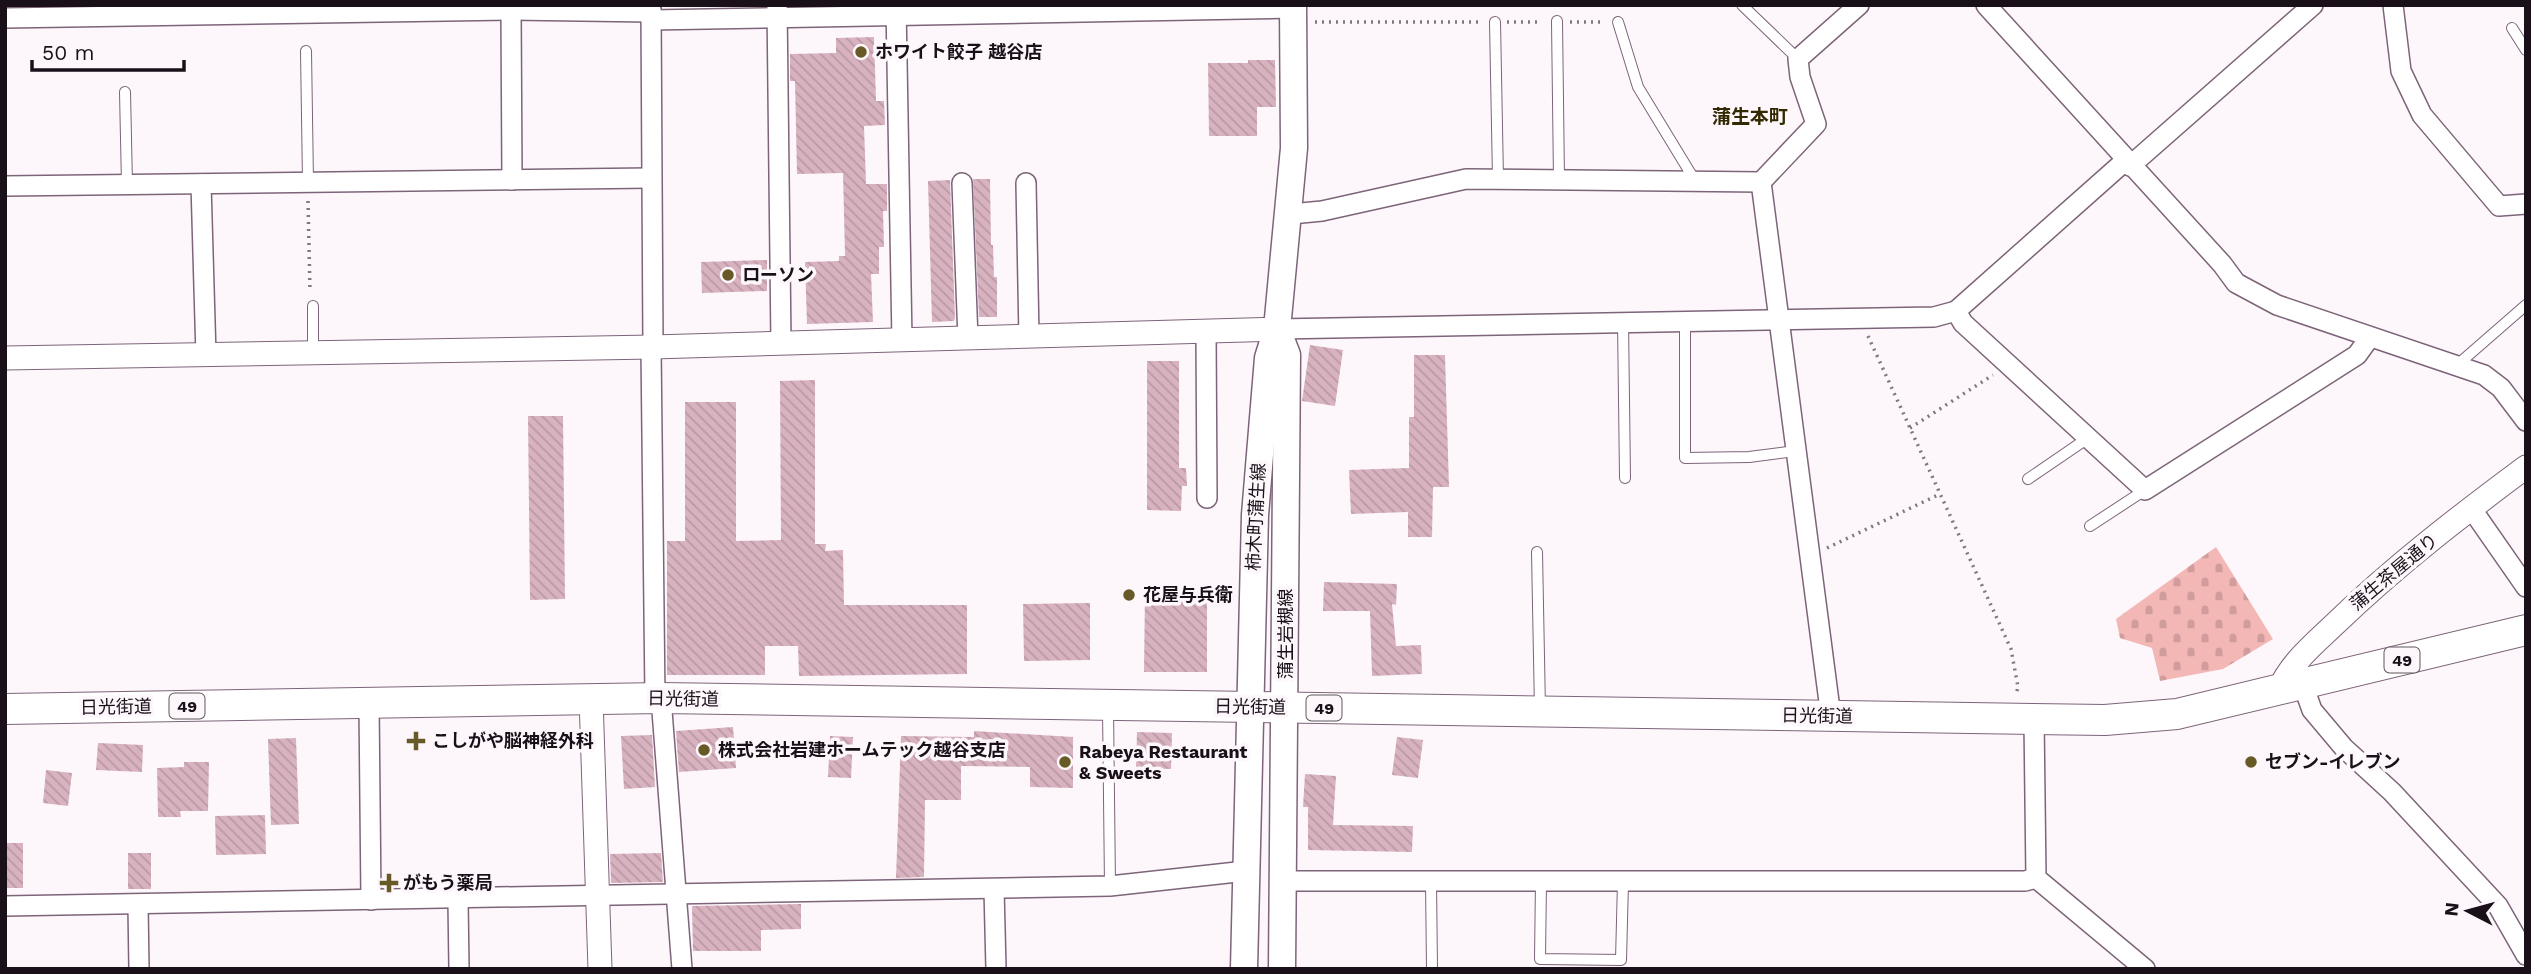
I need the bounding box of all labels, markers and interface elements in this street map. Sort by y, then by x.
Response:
scale bar [32,28,184,72]
text: 50 m [42,40,94,65]
place label: ホワイト餃子 越谷店 [875,41,1042,62]
marker: ホワイト餃子 越谷店 [853,44,869,60]
district label: 蒲生本町 [1712,105,1788,128]
place label: ローソン [742,264,814,285]
marker: ローソン [720,267,736,283]
street label: 柿木町蒲生線 [1242,462,1269,571]
street label: 蒲生茶屋通り [2346,529,2442,614]
place label: 花屋与兵衛 [1143,584,1233,605]
marker: 花屋与兵衛 [1121,587,1137,603]
street label: 蒲生岩槻線 [1275,589,1296,679]
road number: 49 [2384,648,2420,673]
street label: 日光街道 [647,687,719,710]
road number: 49 [170,694,204,719]
street label: 日光街道 [80,695,152,718]
street label: 日光街道 [1214,695,1286,718]
road number: 49 [1306,695,1342,720]
street label: 日光街道 [1781,704,1853,727]
place label: こしがや脳神経外科 [432,730,594,751]
marker: こしがや脳神経外科 [406,731,426,751]
place label: 株式会社岩建ホームテック越谷支店 [718,739,1005,760]
place label: Rabeya Restaurant & Sweets [1079,741,1248,783]
marker: 株式会社岩建ホームテック越谷支店 [696,742,712,758]
place label: セブン-イレブン [2265,751,2401,772]
marker: Rabeya Restaurant & Sweets [1057,754,1073,770]
marker: セブン-イレブン [2243,754,2259,770]
place label: がもう薬局 [403,872,492,893]
marker: がもう薬局 [381,875,397,891]
north arrow [2433,876,2503,946]
text: N [2439,901,2464,917]

